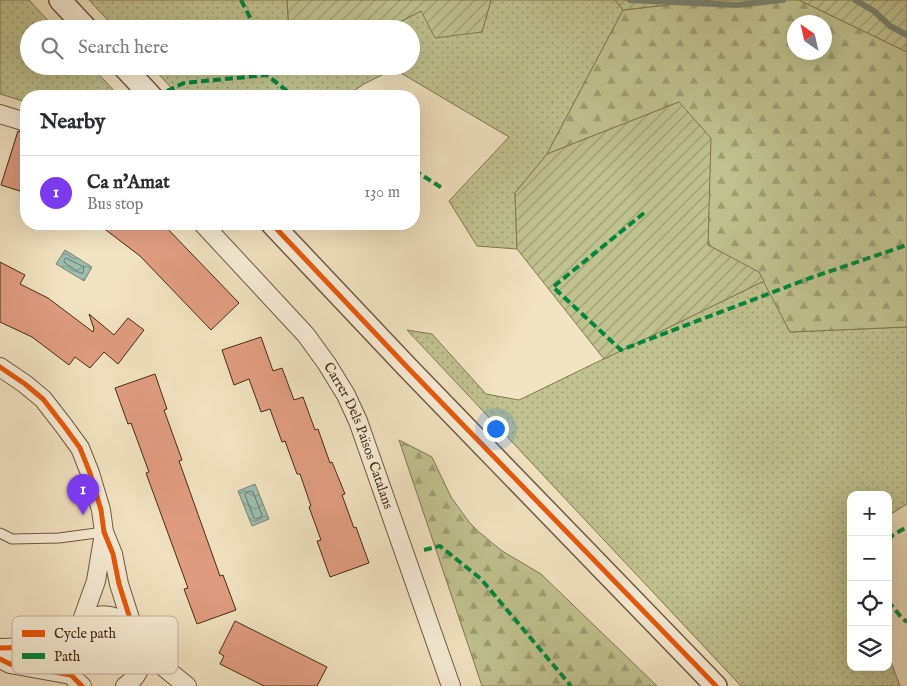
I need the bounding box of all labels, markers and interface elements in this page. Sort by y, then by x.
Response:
north arrow [787,15,832,60]
search box [20,20,420,75]
icon: search [38,34,66,62]
text: Search here [78,36,169,60]
text: Nearby [40,109,105,136]
text: Ca n'Amat [87,171,170,195]
text: 1 [53,183,59,203]
text: 130 m [364,183,400,203]
text: Bus stop [87,195,143,215]
street label: Carrer Dels Països Catalans [319,359,397,512]
your location [483,416,509,442]
pin: 1 [67,474,99,515]
map controls [847,491,892,671]
button: + [847,491,892,536]
button: − [847,536,892,581]
button: locate [847,581,892,626]
legend [12,616,178,674]
text: Cycle path [54,625,116,643]
button: layers [847,626,892,671]
text: Path [54,648,81,666]

